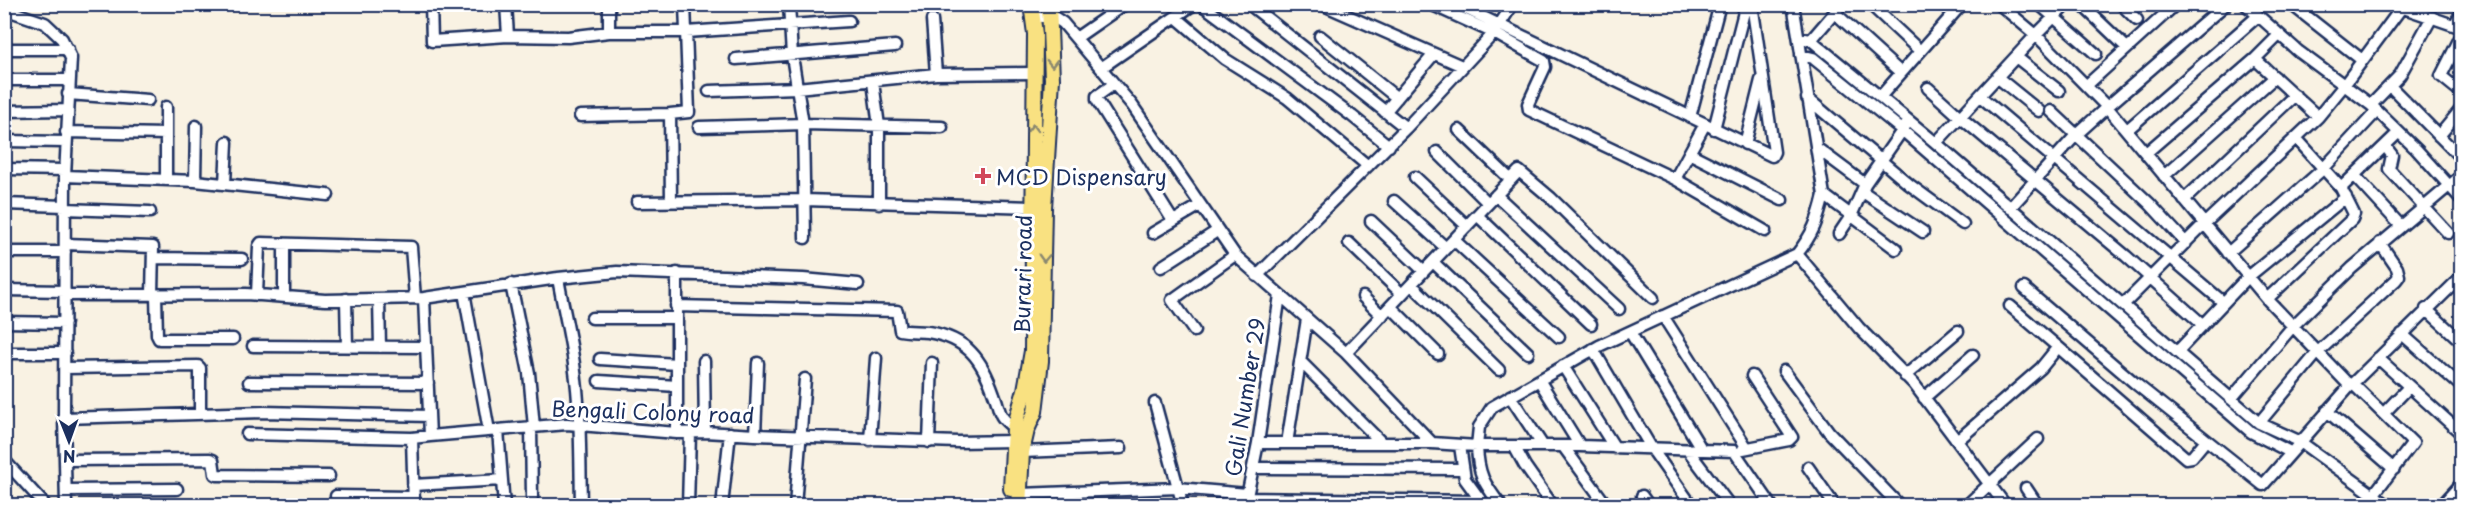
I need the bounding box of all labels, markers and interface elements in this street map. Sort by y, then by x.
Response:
one-way arrow [1046,58,1058,67]
one-way arrow [1027,123,1040,132]
place label: MCD Dispensary [996,160,1167,192]
marker: MCD Dispensary [974,167,992,185]
street label: Burari road [1005,214,1039,334]
one-way arrow [1037,253,1050,262]
street label: Gali Number 29 [1216,316,1272,478]
street label: Bengali Colony road [551,391,755,431]
north arrow [39,411,99,471]
text: N [63,445,76,469]

